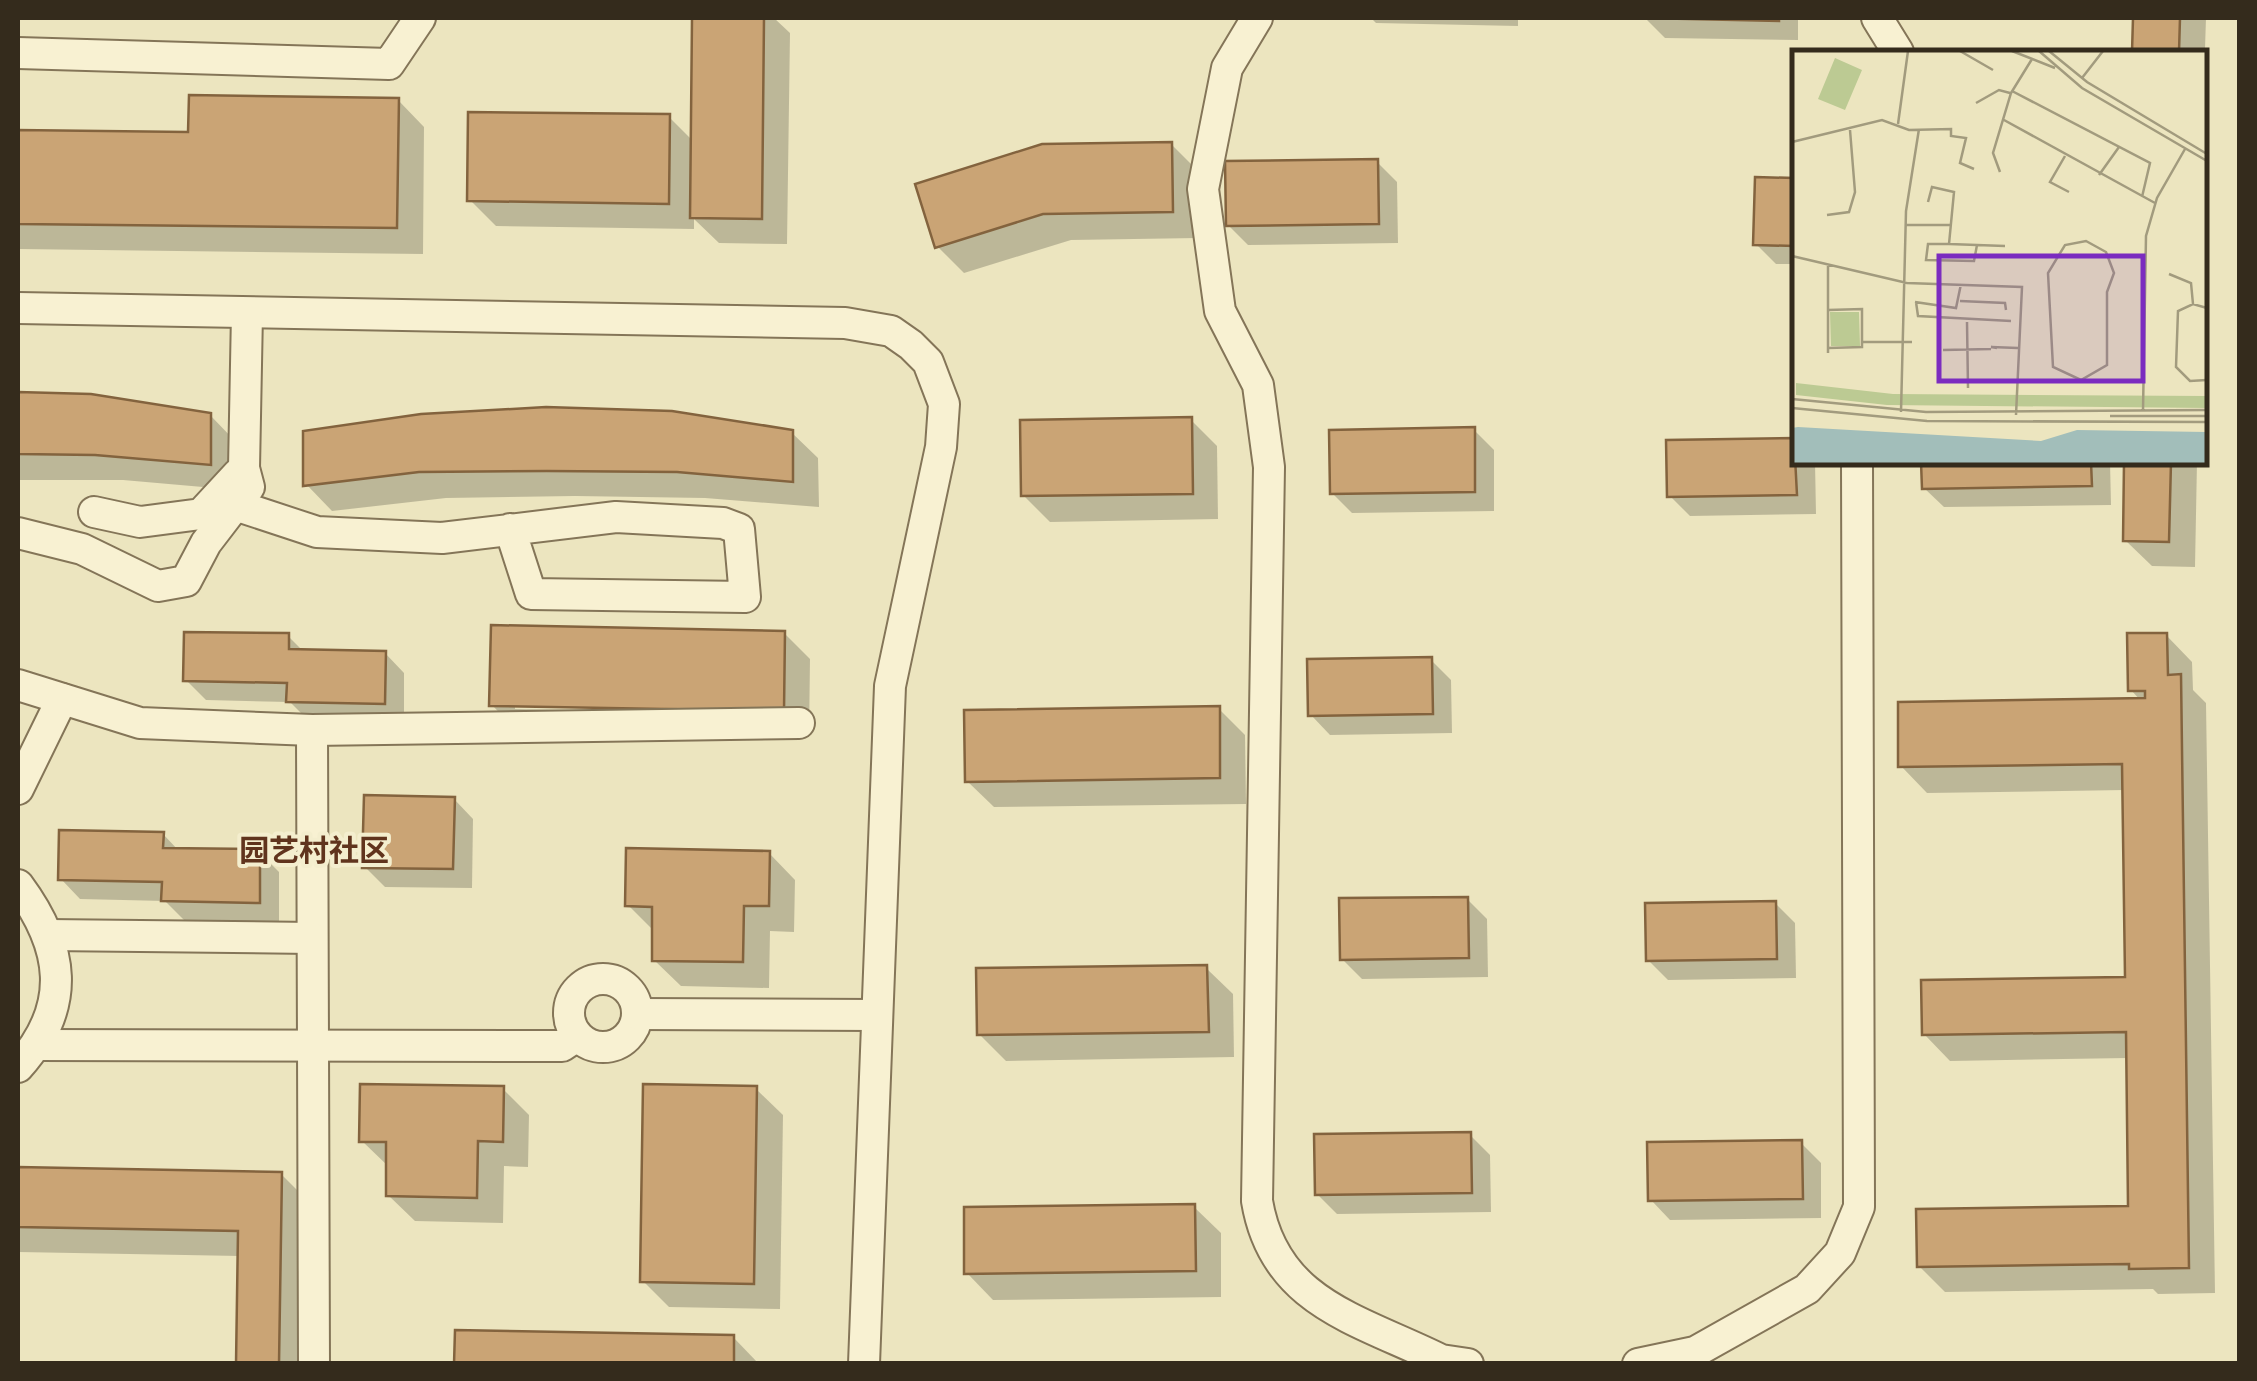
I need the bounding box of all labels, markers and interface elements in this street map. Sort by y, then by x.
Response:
inset map [1792,50,2207,465]
district label: 园艺村社区 [239,829,389,870]

